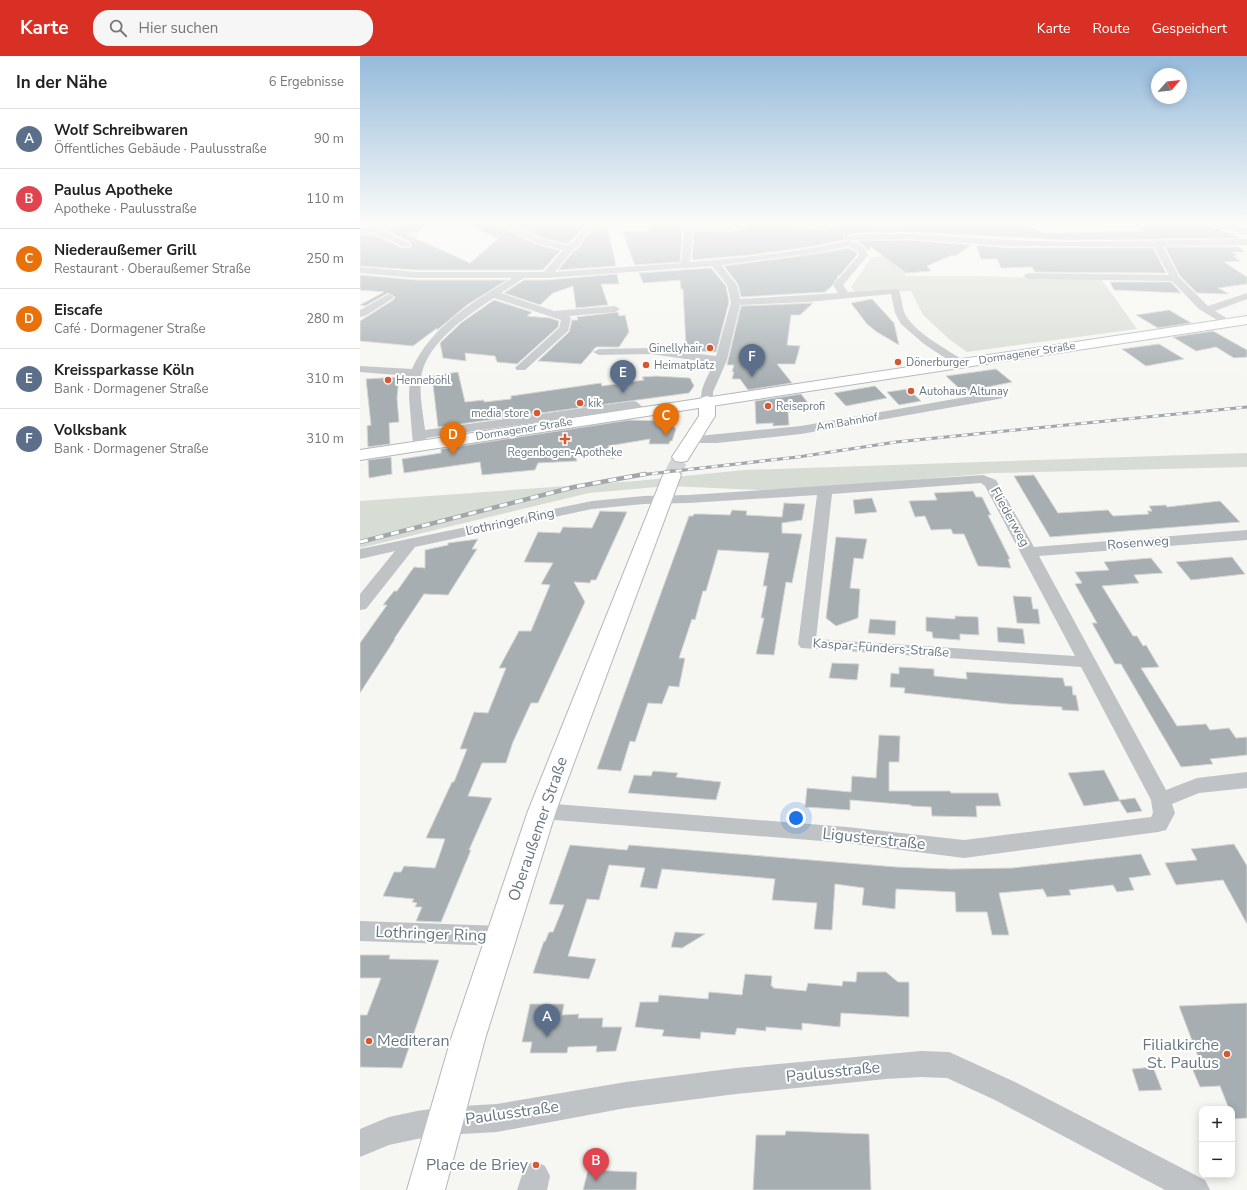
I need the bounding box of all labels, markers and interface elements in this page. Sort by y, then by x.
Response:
search box [93,10,373,46]
text: Karte [20,15,69,41]
icon: search [107,17,129,39]
text: Hier suchen [139,18,218,38]
text: Karte [1037,19,1071,38]
text: Route [1093,19,1130,38]
text: Gespeichert [1152,19,1227,38]
north arrow [1151,68,1187,104]
text: In der Nähe [16,71,107,94]
text: 6 Ergebnisse [269,73,344,91]
text: Wolf Schreibwaren [54,120,188,140]
text: A [24,130,34,148]
text: 90 m [314,130,344,148]
text: Öffentliches Gebäude · Paulusstraße [54,140,267,158]
text: Paulus Apotheke [54,180,173,200]
text: B [25,190,33,208]
text: 110 m [306,190,344,208]
text: Apotheke · Paulusstraße [54,200,197,218]
text: Niederaußemer Grill [54,240,196,260]
text: C [25,250,33,268]
text: 250 m [306,250,344,268]
text: Restaurant · Oberaußemer Straße [54,260,251,278]
text: Eiscafe [54,300,103,320]
text: D [24,310,34,328]
text: 280 m [306,310,344,328]
text: Café · Dormagener Straße [54,320,205,338]
street label: Dormagener Straße [978,338,1076,368]
place label: Ginellyhair [649,341,702,356]
marker: Ginellyhair [705,343,715,353]
pin: F [739,344,765,377]
place label: Dönerburger [906,355,969,370]
marker: Dönerburger [893,357,903,367]
place label: Heimatplatz [654,358,714,373]
text: Kreissparkasse Köln [54,360,194,380]
pin: E [610,360,636,393]
marker: Heimatplatz [641,360,651,370]
text: E [25,370,33,388]
text: 310 m [306,370,344,388]
place label: Henneböhl [396,373,451,388]
marker: Henneböhl [383,375,393,385]
text: Bank · Dormagener Straße [54,380,209,398]
place label: Autohaus Altunay [919,384,1009,399]
marker: Autohaus Altunay [906,386,916,396]
place label: kik [588,396,602,411]
marker: kik [575,398,585,408]
place label: Reiseprofi [776,399,825,414]
marker: Reiseprofi [763,401,773,411]
pin: C [653,403,679,436]
place label: media store [471,406,529,421]
marker: media store [532,408,542,418]
street label: Am Bahnhof [815,409,879,435]
street label: Dormagener Straße [475,414,573,444]
text: Volksbank [54,420,126,440]
pin: D [440,422,466,455]
text: F [25,430,33,448]
text: 310 m [306,430,344,448]
marker: Regenbogen-Apotheke [560,434,570,444]
text: Bank · Dormagener Straße [54,440,209,458]
place label: Regenbogen-Apotheke [508,445,623,460]
street label: Fliederweg [986,484,1034,550]
street label: Lothringer Ring [464,504,556,540]
street label: Rosenweg [1107,532,1169,554]
street label: Kaspar-Fünders-Straße [812,634,950,662]
street label: Oberaußemer Straße [503,754,573,904]
your location [786,808,806,828]
street label: Ligusterstraße [821,823,927,855]
street label: Lothringer Ring [375,921,487,947]
pin: A [534,1004,560,1037]
place label: Mediteran [377,1030,449,1052]
place label: Filialkirche St. Paulus [1143,1034,1219,1074]
marker: Mediteran [364,1036,374,1046]
marker: Filialkirche St. Paulus [1222,1049,1232,1059]
street label: Paulusstraße [785,1056,881,1088]
street label: Paulusstraße [464,1096,560,1130]
map controls [1199,1106,1235,1178]
button: + [1199,1106,1235,1142]
button: − [1199,1142,1235,1178]
pin: B [583,1148,609,1181]
place label: Place de Briey [426,1154,529,1176]
marker: Place de Briey [531,1160,541,1170]

